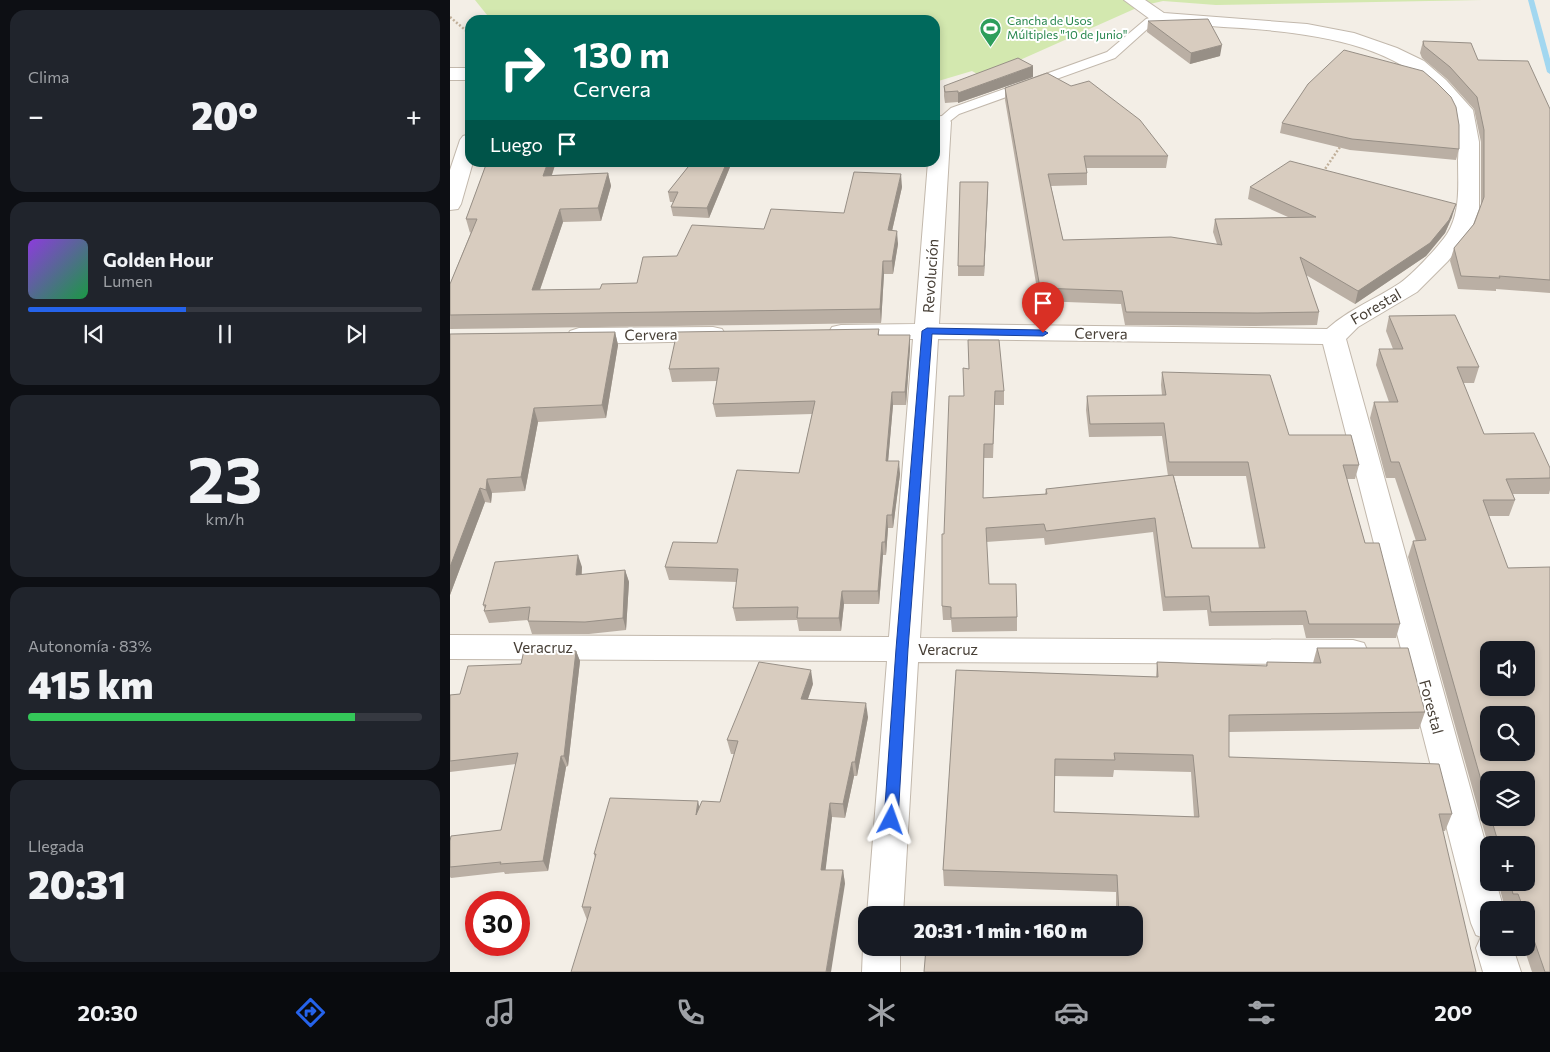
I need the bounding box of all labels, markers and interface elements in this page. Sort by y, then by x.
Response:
place label: Cancha de Usos Múltiples "10 de Junio" [1007,13,1128,42]
sports icon: Cancha de Usos Múltiples "10 de Junio" [979,16,1003,47]
text: 130 m [573,32,670,75]
icon: right [490,35,555,100]
text: Clima [28,67,69,86]
text: Cervera [573,75,651,102]
text: 20° [191,91,258,138]
text: − [28,98,44,132]
text: + [406,98,422,132]
icon: arrive [553,130,581,158]
text: Luego [490,133,543,156]
street label: Revolución [918,238,942,314]
text: Golden Hour [103,248,213,271]
text: Lumen [103,271,153,290]
pin [1022,282,1064,333]
street label: Forestal [1347,284,1404,328]
icon: arrive [1029,289,1057,317]
icon: previous [80,320,108,348]
icon: pause [211,320,239,348]
icon: next [342,320,370,348]
street label: Cervera [1074,324,1128,342]
street label: Cervera [624,325,678,343]
text: 23 [188,437,262,516]
text: km/h [206,509,244,528]
text: Autonomía · 83% [28,636,152,655]
street label: Veracruz [513,638,573,656]
street label: Veracruz [918,640,978,658]
map controls [1480,641,1535,956]
button: sound [1480,641,1535,696]
text: 415 km [28,660,153,707]
street label: Forestal [1416,678,1448,736]
button: search [1480,706,1535,761]
button: layers [1480,771,1535,826]
position arrow [864,793,916,845]
text: Llegada [28,836,84,855]
button: + [1480,836,1535,891]
text: 20:31 [28,860,126,907]
speed limit sign: 30 [465,891,530,956]
button: − [1480,901,1535,956]
text: 20:31 · 1 min · 160 m [914,919,1087,942]
icon: directions [293,995,328,1030]
icon: music [483,995,518,1030]
icon: phone [673,995,708,1030]
icon: climate [864,995,899,1030]
icon: car [1054,995,1089,1030]
icon: filters [1244,995,1279,1030]
text: 20:30 [78,999,138,1026]
text: 20° [1434,999,1472,1026]

